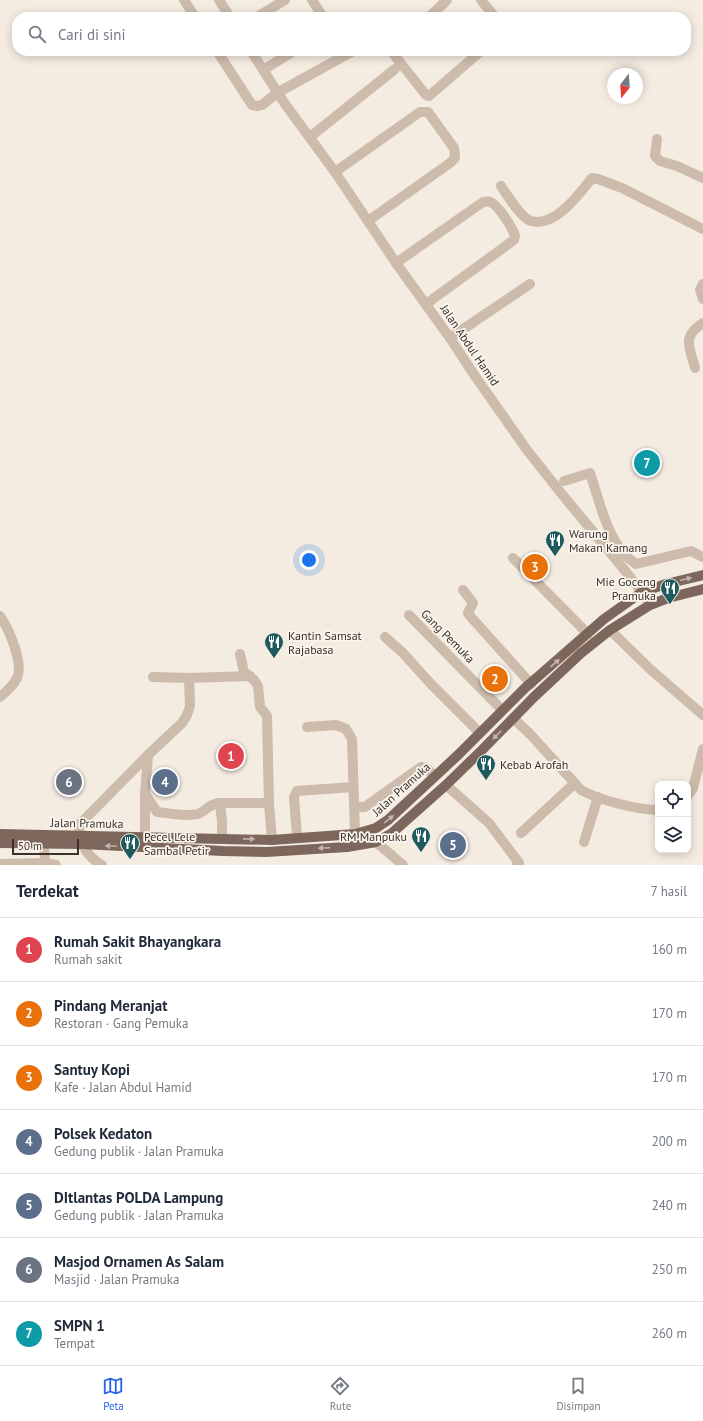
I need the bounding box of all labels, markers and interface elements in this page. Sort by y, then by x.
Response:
search box [12,12,691,56]
icon: search [26,23,48,45]
text: Cari di sini [58,25,126,44]
north arrow [607,68,643,104]
street label: Jalan Abdul Hamid [437,301,503,389]
pin: 7 [634,448,660,478]
place label: Warung Makan Kamang [569,526,648,555]
restaurant icon: Warung Makan Kamang [544,529,566,557]
your location [299,550,319,570]
pin: 3 [522,552,548,582]
place label: Mie Goceng Pramuka [596,574,656,603]
one-way arrow [680,575,692,581]
restaurant icon: Mie Goceng Pramuka [659,577,681,605]
street label: Gang Pemuka [418,606,478,666]
place label: Kantin Samsat Rajabasa [288,628,362,657]
restaurant icon: Kantin Samsat Rajabasa [263,631,285,659]
one-way arrow [550,658,560,667]
pin: 2 [482,664,508,694]
one-way arrow [492,730,502,740]
pin: 1 [218,741,244,771]
restaurant icon: Kebab Arofah [475,753,497,781]
place label: Kebab Arofah [500,757,568,772]
street label: Jalan Pramuka [368,759,433,820]
pin: 6 [56,767,82,797]
pin: 4 [152,767,178,797]
map controls [655,781,691,853]
button: locate [655,781,691,817]
street label: Jalan Pramuka [49,815,124,831]
one-way arrow [384,815,394,823]
button: layers [655,817,691,853]
restaurant icon: RM Manpuku [410,825,432,853]
place label: Pecel Lele Sambal Petir [144,829,209,858]
place label: RM Manpuku [340,829,407,844]
pin: 5 [440,830,466,860]
restaurant icon: Pecel Lele Sambal Petir [119,832,141,860]
one-way arrow [243,836,256,842]
scale bar [12,837,79,856]
text: 50 m [18,839,42,853]
one-way arrow [104,843,117,849]
one-way arrow [318,845,330,852]
text: Terdekat [16,880,79,902]
text: 7 hasil [651,883,687,900]
text: Rumah Sakit Bhayangkara [54,932,221,951]
text: 1 [25,941,33,958]
text: 160 m [652,941,687,958]
text: Rumah sakit [54,951,122,968]
text: Pindang Meranjat [54,996,168,1015]
text: 2 [25,1005,33,1022]
text: 170 m [652,1005,687,1022]
text: Restoran · Gang Pemuka [54,1015,188,1032]
text: Santuy Kopi [54,1060,130,1079]
text: 3 [25,1069,33,1086]
text: 170 m [652,1069,687,1086]
text: Kafe · Jalan Abdul Hamid [54,1079,192,1096]
text: Polsek Kedaton [54,1124,152,1143]
text: 4 [25,1133,33,1150]
text: 200 m [652,1133,687,1150]
text: Gedung publik · Jalan Pramuka [54,1143,224,1160]
text: DItlantas POLDA Lampung [54,1188,223,1207]
text: 5 [25,1197,33,1214]
text: 240 m [652,1197,687,1214]
text: Gedung publik · Jalan Pramuka [54,1207,224,1224]
text: Masjod Ornamen As Salam [54,1252,224,1271]
text: 6 [25,1261,33,1278]
text: 250 m [652,1261,687,1278]
text: Masjid · Jalan Pramuka [54,1271,180,1288]
text: SMPN 1 [54,1316,105,1335]
text: 7 [25,1325,33,1342]
text: 260 m [652,1325,687,1342]
text: Tempat [54,1335,95,1352]
tab: Peta [102,1375,124,1413]
tab: Rute [329,1375,351,1413]
tab: Disimpan [556,1375,601,1413]

